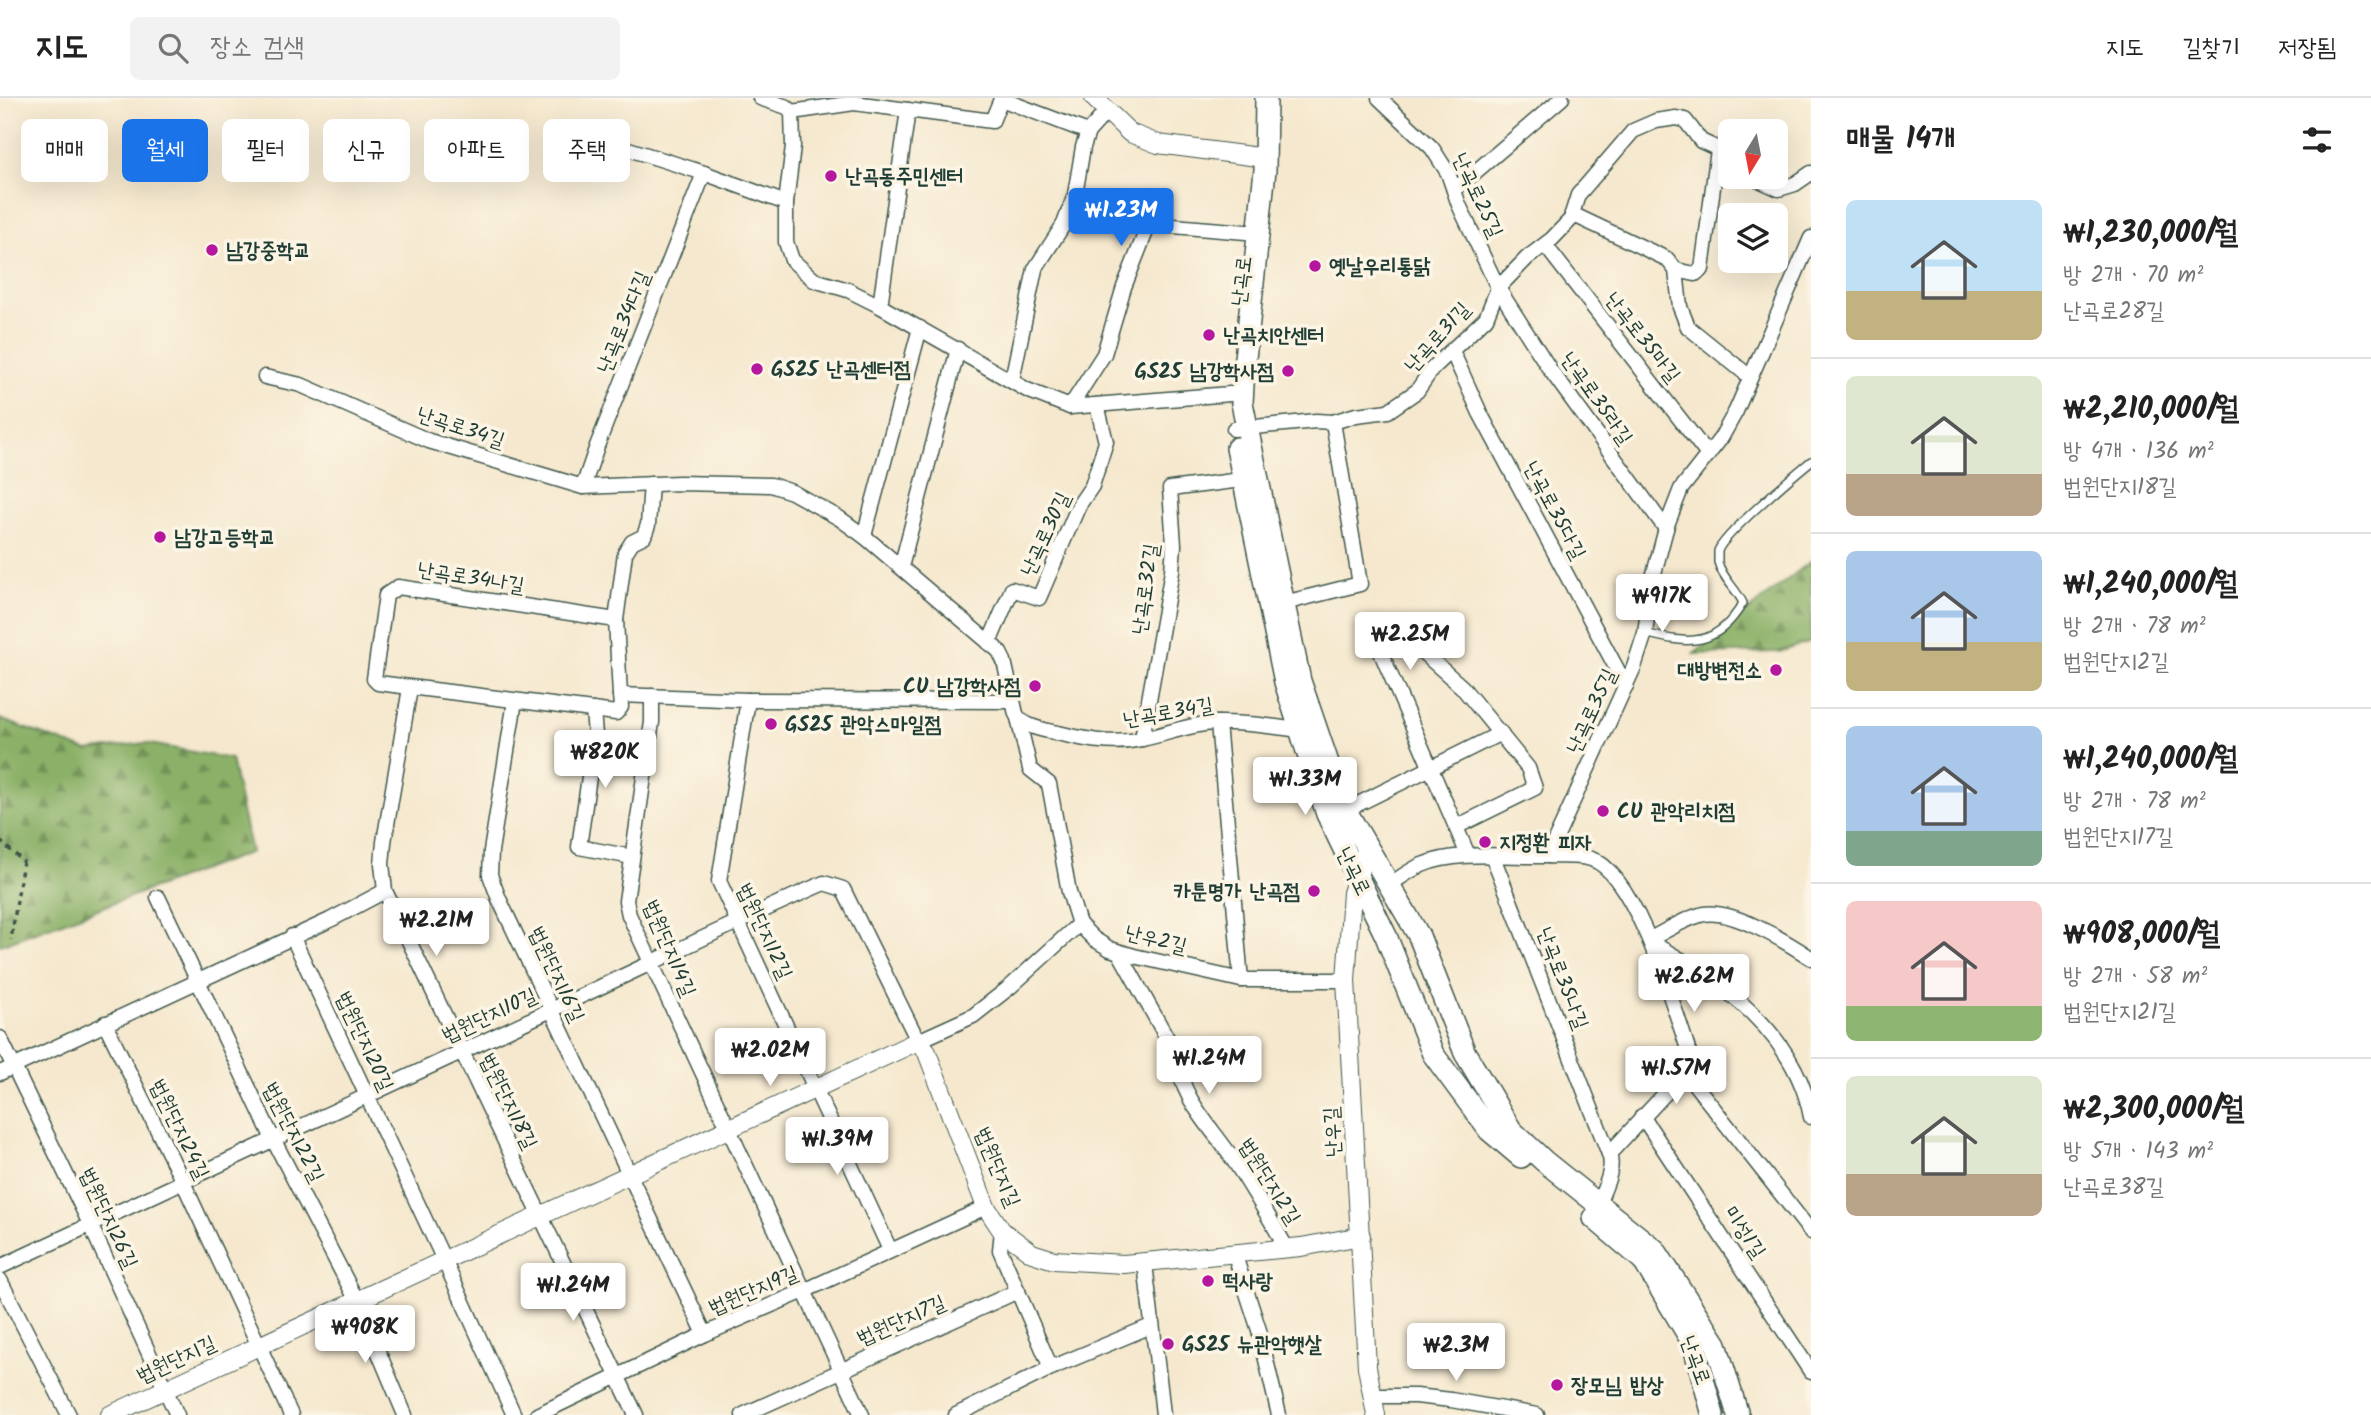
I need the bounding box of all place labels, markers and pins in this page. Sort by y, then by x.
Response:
place label: 난곡동주민센터 [845,161,963,194]
marker: 난곡동주민센터 [823,168,839,184]
pin: ₩1.23M [1064,188,1178,248]
place label: 남강중학교 [226,235,311,268]
marker: 남강중학교 [204,242,220,258]
place label: 옛날우리통닭 [1329,251,1430,284]
marker: 옛날우리통닭 [1307,258,1323,274]
place label: 난곡치안센터 [1223,320,1324,353]
marker: 난곡치안센터 [1201,327,1217,343]
place label: GS25 난곡센터점 [771,354,911,387]
place label: GS25 남강학사점 [1134,356,1274,389]
marker: GS25 난곡센터점 [749,361,765,377]
marker: GS25 남강학사점 [1280,363,1296,379]
place label: 남강고등학교 [174,522,275,555]
marker: 남강고등학교 [152,529,168,545]
pin: ₩917K [1613,574,1711,634]
pin: ₩2.25M [1353,612,1467,672]
place label: 대방변전소 [1678,655,1762,688]
marker: 대방변전소 [1768,662,1784,678]
place label: CU 남강학사점 [903,671,1021,704]
marker: CU 남강학사점 [1027,678,1043,694]
place label: GS25 관악스마일점 [785,709,942,742]
marker: GS25 관악스마일점 [763,716,779,732]
pin: ₩820K [556,730,654,790]
pin: ₩1.33M [1248,758,1362,817]
place label: CU 관악리치점 [1617,796,1735,829]
marker: CU 관악리치점 [1595,803,1611,819]
place label: 지정환 피자 [1499,827,1592,860]
marker: 지정환 피자 [1477,834,1493,850]
place label: 카툰명가 난곡점 [1174,876,1300,909]
marker: 카툰명가 난곡점 [1306,883,1322,899]
pin: ₩2.21M [379,898,493,958]
pin: ₩2.62M [1637,954,1751,1014]
pin: ₩2.02M [713,1028,827,1088]
pin: ₩1.24M [1152,1037,1266,1096]
pin: ₩1.57M [1619,1046,1733,1106]
pin: ₩1.39M [780,1118,894,1177]
pin: ₩1.24M [516,1264,630,1323]
place label: 떡사랑 [1222,1266,1274,1299]
marker: 떡사랑 [1200,1273,1216,1289]
pin: ₩908K [316,1306,414,1365]
pin: ₩2.3M [1407,1324,1505,1383]
place label: GS25 뉴관악햇살 [1182,1329,1322,1362]
marker: GS25 뉴관악햇살 [1160,1336,1176,1352]
place label: 장모님 밥상 [1571,1370,1664,1403]
marker: 장모님 밥상 [1549,1377,1565,1393]

